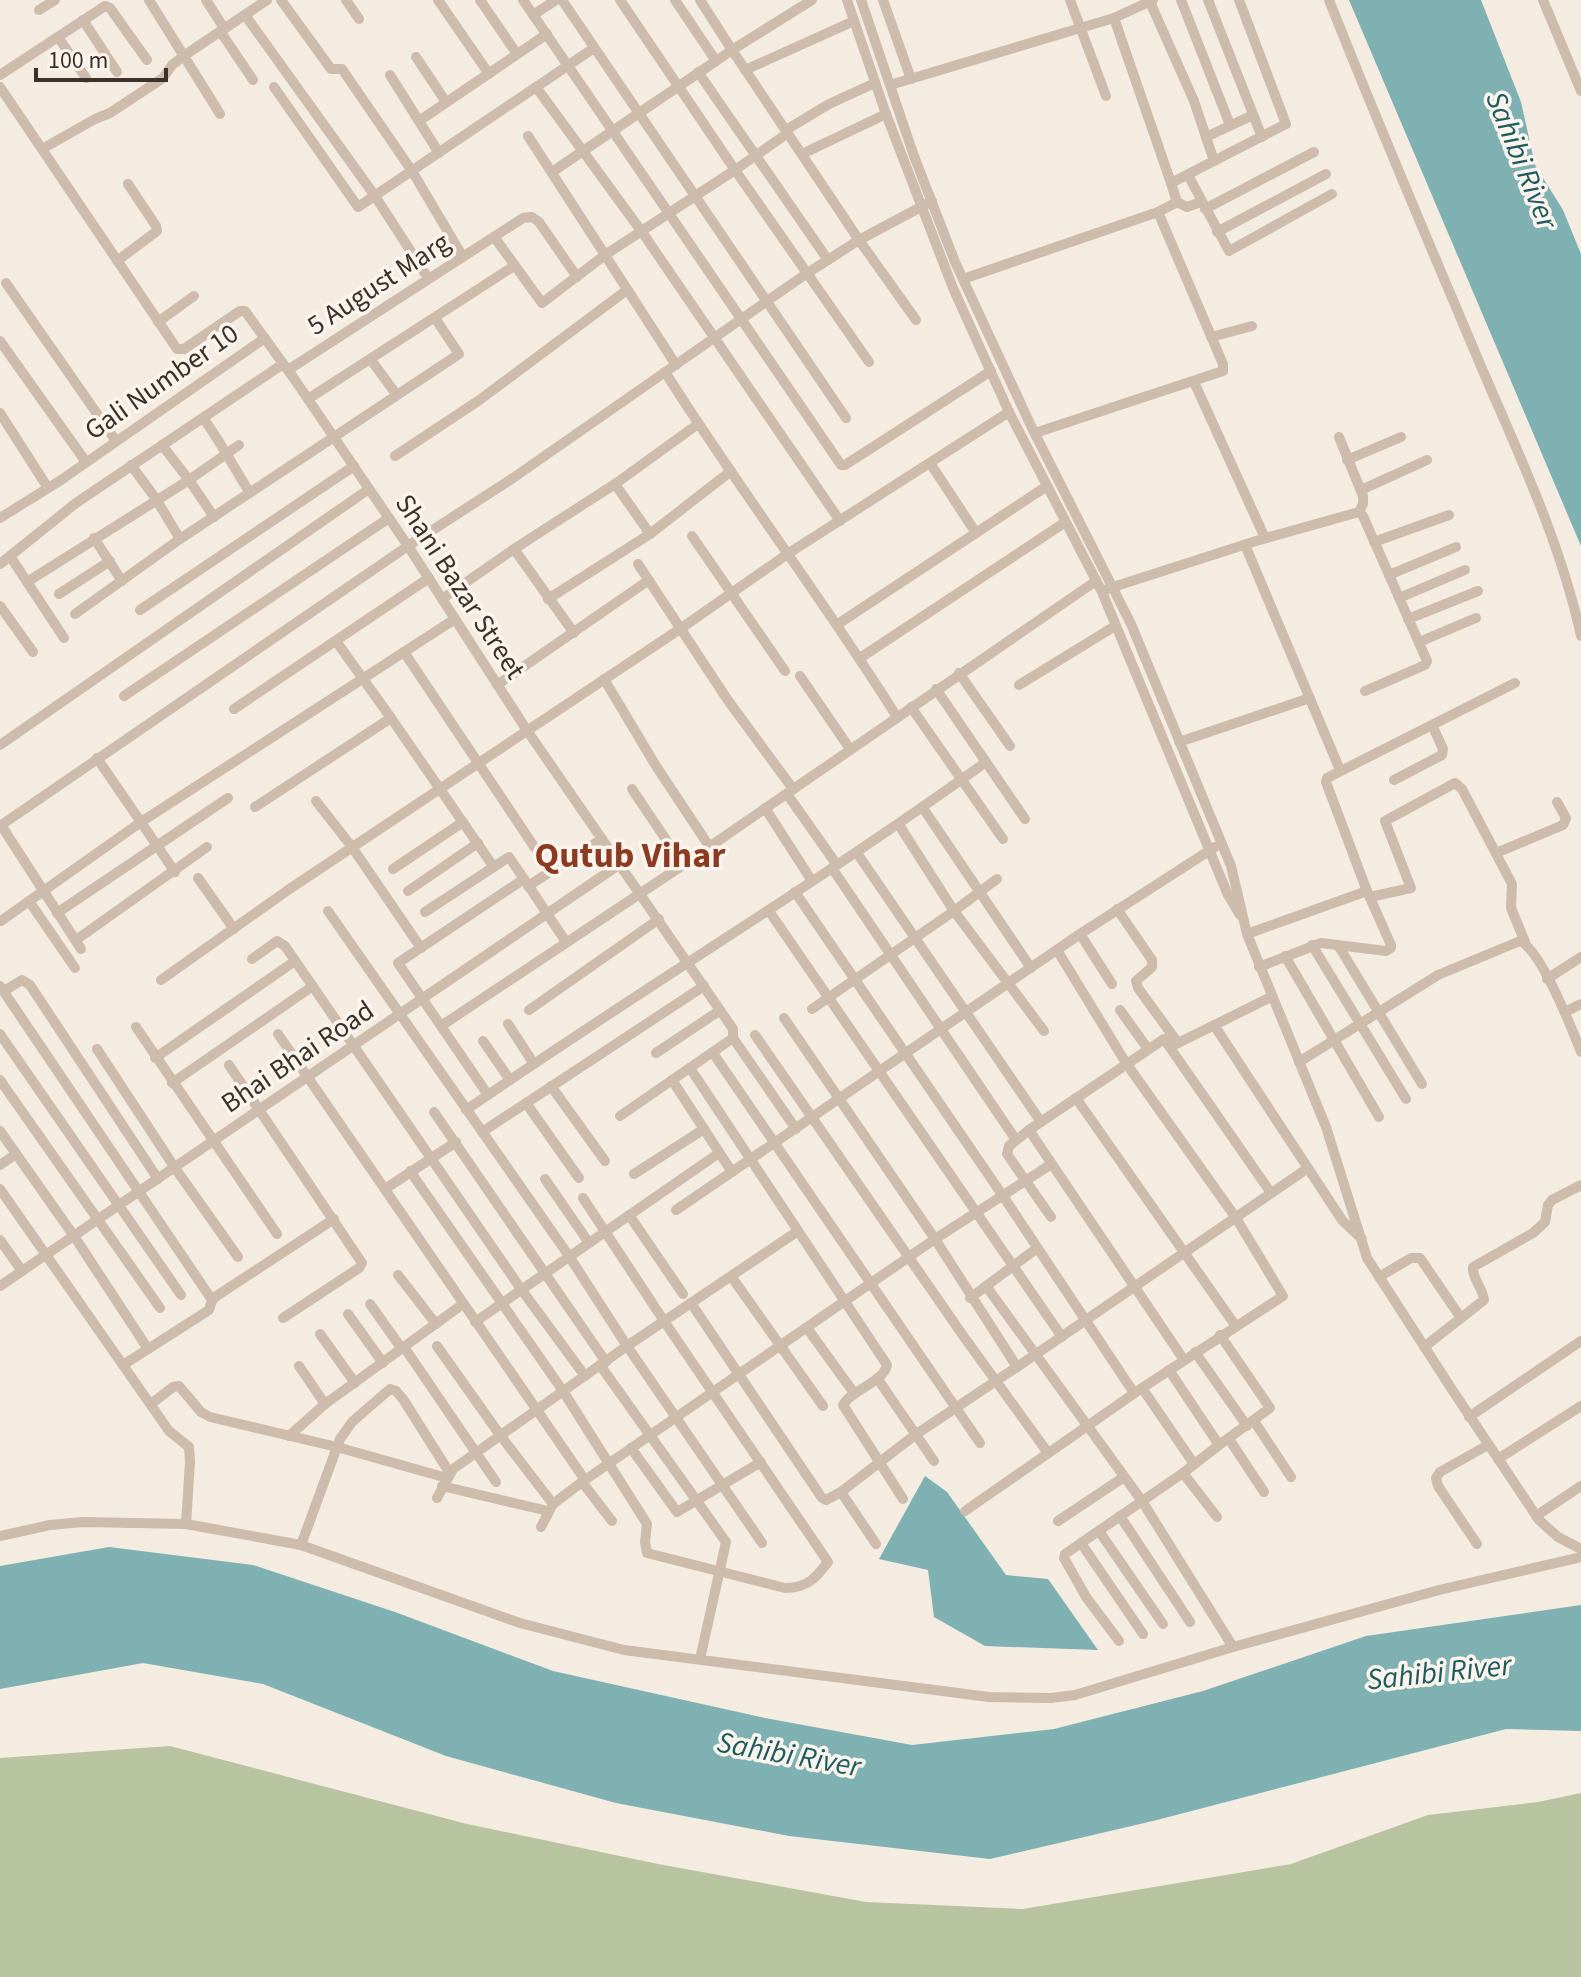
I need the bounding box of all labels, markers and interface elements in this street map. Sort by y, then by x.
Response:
scale bar [36,32,166,82]
text: 100 m [48,43,108,78]
water label: Sahibi River [1474,85,1569,237]
street label: 5 August Marg [299,223,458,345]
street label: Gali Number 10 [76,314,247,450]
street label: Shani Bazar Street [385,486,535,687]
district label: Qutub Vihar [535,830,726,881]
street label: Bhai Bhai Road [213,991,382,1123]
water label: Sahibi River [1365,1643,1515,1701]
water label: Sahibi River [714,1721,866,1789]

